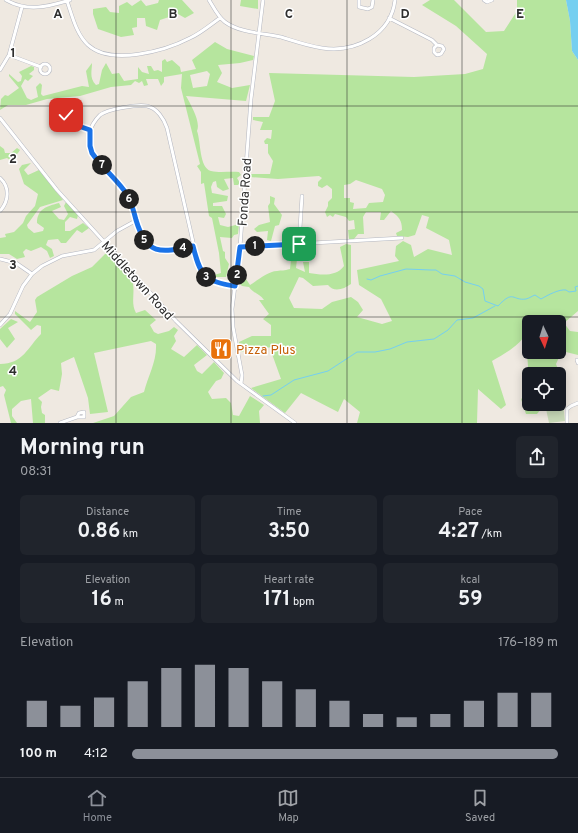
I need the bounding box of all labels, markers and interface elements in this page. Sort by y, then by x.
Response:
text: A [53,7,63,23]
text: B [169,7,178,23]
text: C [285,7,293,23]
text: D [400,7,410,23]
text: E [516,7,524,23]
text: 1 [10,46,16,62]
pin [49,98,83,132]
icon: check [55,104,77,126]
text: 2 [9,152,17,168]
pin: 7 [92,155,112,175]
text: 7 [99,158,105,172]
street label: Fonda Road [236,158,256,227]
pin: 6 [119,189,139,209]
text: 6 [126,192,132,206]
pin [282,227,316,261]
pin: 5 [134,230,154,250]
text: 5 [141,233,147,247]
icon: arrive [288,233,310,255]
pin: 1 [245,236,265,256]
pin: 4 [173,238,193,258]
street label: Middletown Road [97,239,176,324]
text: 1 [253,239,257,253]
text: 4 [179,241,187,255]
text: 3 [9,258,17,274]
pin: 2 [227,265,247,285]
pin: 3 [196,267,216,287]
text: 2 [234,268,240,282]
text: 3 [203,270,209,284]
north arrow [522,315,566,359]
map controls [522,315,566,411]
restaurant icon: Pizza Plus [208,336,234,362]
place label: Pizza Plus [236,343,296,359]
text: 4 [9,364,17,380]
button: locate [522,367,566,411]
text: Morning run [20,435,145,462]
button: share [516,436,558,478]
text: 08:31 [20,464,52,480]
text: Distance [86,505,129,519]
text: Time [277,505,301,519]
text: Pace [458,505,482,519]
text: 0.86 [77,519,120,545]
text: 3:50 [268,519,310,545]
text: 4:27 [439,519,479,545]
text: km [120,527,138,541]
text: /km [479,527,502,541]
text: Elevation [85,573,130,587]
text: Heart rate [264,573,314,587]
text: kcal [461,573,480,587]
text: 16 [92,587,112,613]
text: 171 [263,587,290,613]
text: 59 [458,587,483,613]
text: m [112,595,124,609]
text: bpm [290,595,315,609]
text: Elevation [20,635,73,651]
text: 176–189 m [498,635,558,651]
text: 100 m [20,746,57,762]
text: 4:12 [84,746,108,762]
tab: Home [83,787,112,825]
tab: Map [277,787,299,825]
tab: Saved [465,787,495,825]

